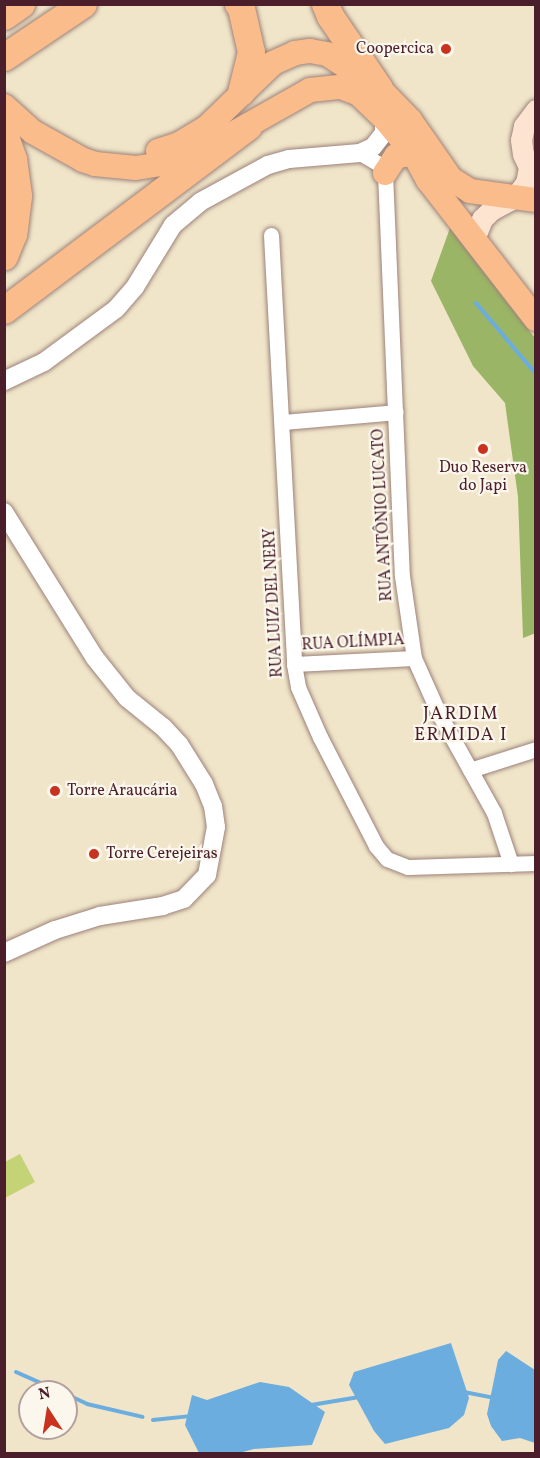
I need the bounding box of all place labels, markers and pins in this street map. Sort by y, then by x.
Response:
place label: Coopercica [356,39,434,59]
marker: Coopercica [439,42,453,56]
marker: Duo Reserva do Japi [476,442,490,456]
place label: Duo Reserva do Japi [439,458,527,496]
place label: Torre Araucária [67,781,178,801]
marker: Torre Araucária [48,784,62,798]
place label: Torre Cerejeiras [106,844,218,864]
marker: Torre Cerejeiras [87,847,101,861]

